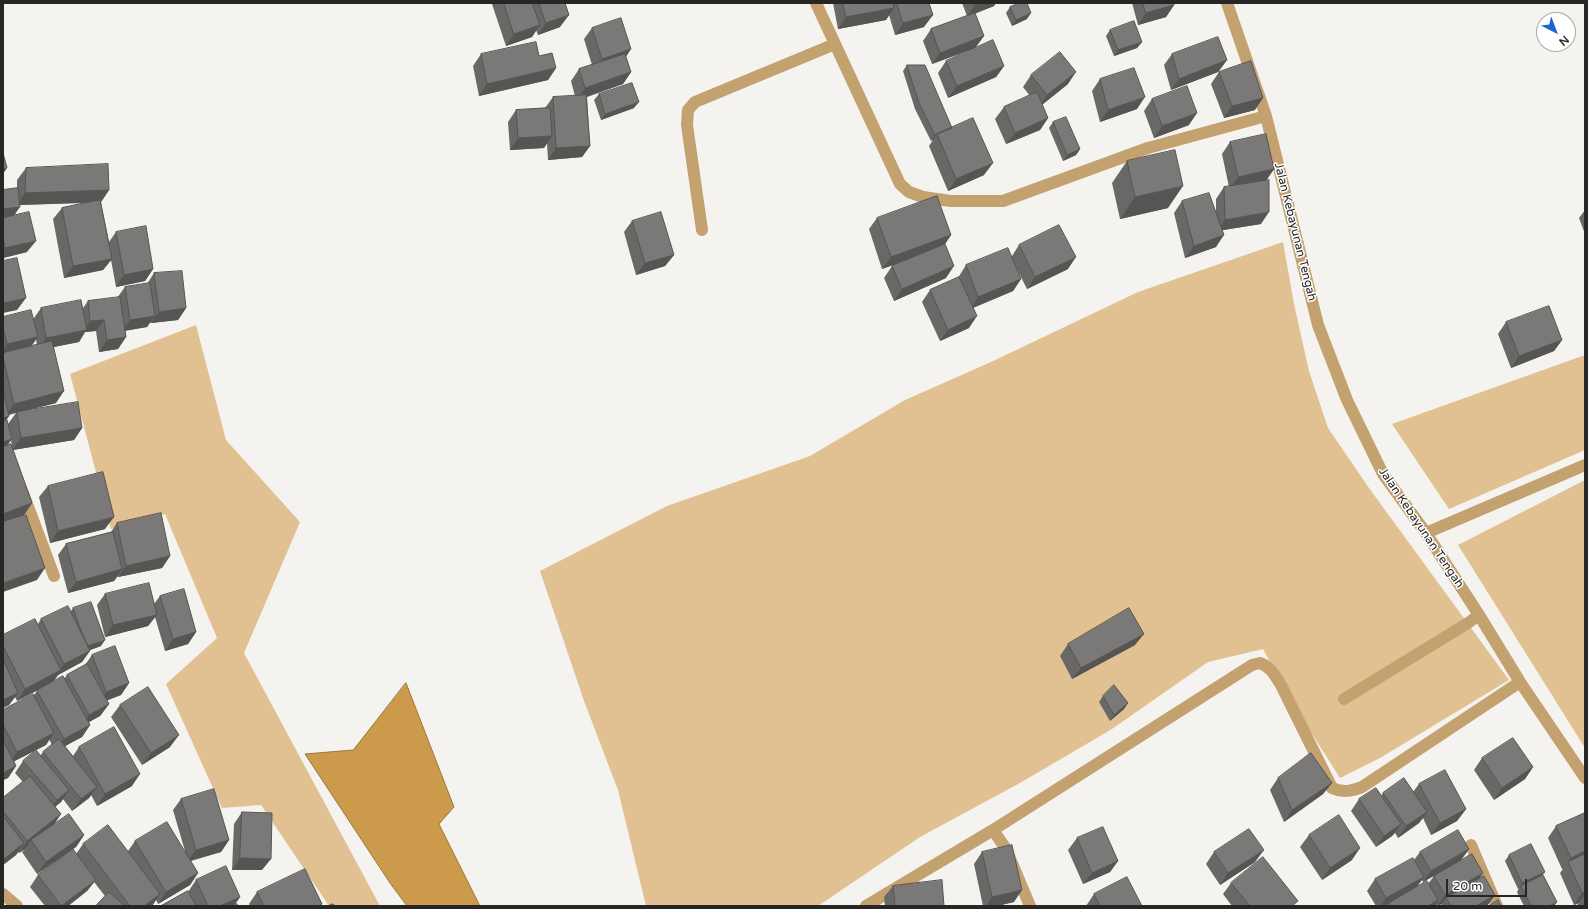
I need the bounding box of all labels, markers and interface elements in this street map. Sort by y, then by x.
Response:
north arrow [1536,12,1576,52]
text: N [1556,33,1571,48]
street label: Jalan Kebayunan Tengah [1271,161,1319,303]
street label: Jalan Kebayunan Tengah [1375,465,1467,591]
scale bar [1448,871,1529,897]
text: 20 m [1453,879,1482,893]

